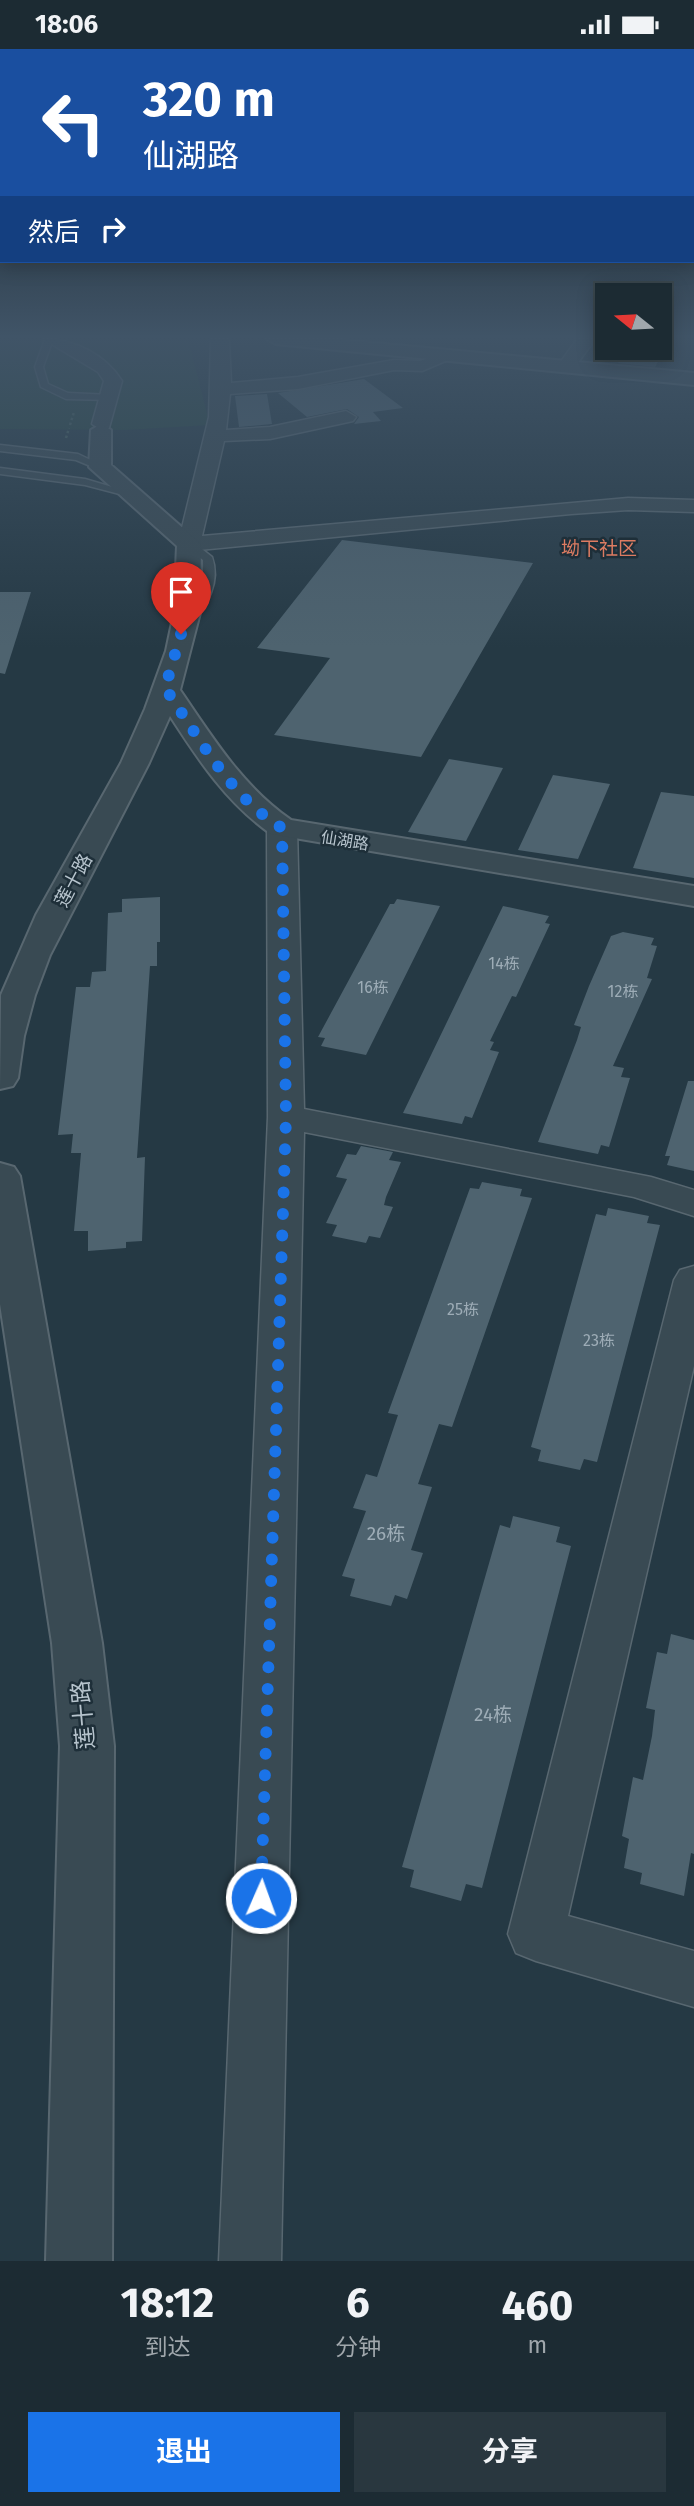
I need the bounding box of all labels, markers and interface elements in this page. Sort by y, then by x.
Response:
text: 18:06 [35,9,98,40]
text: 320 m [143,70,275,129]
icon: left [28,77,119,168]
text: 仙湖路 [143,137,239,175]
icon: right [94,210,132,248]
text: 然后 [28,217,80,248]
north arrow [595,283,672,361]
map controls [595,283,672,360]
district label: 坳下社区 [561,537,637,560]
pin [151,562,211,634]
icon: arrive [162,573,200,611]
street label: 仙湖路 [320,827,370,854]
street label: 莲十路 [50,850,97,911]
house number: 14栋 [488,954,520,973]
house number: 16栋 [357,978,389,997]
house number: 12栋 [608,982,638,1001]
house number: 25栋 [447,1300,479,1319]
house number: 23栋 [583,1331,615,1350]
house number: 26栋 [367,1522,405,1545]
street label: 莲十路 [66,1679,100,1751]
house number: 24栋 [474,1703,512,1726]
position arrow [224,1861,298,1935]
text: 18:12 [121,2278,214,2328]
text: 6 [346,2278,370,2328]
text: 460 [501,2281,573,2331]
text: m [528,2331,547,2359]
text: 到达 [144,2333,190,2361]
text: 分钟 [335,2333,381,2361]
button: 退出 [28,2412,340,2492]
button: 分享 [354,2412,666,2492]

